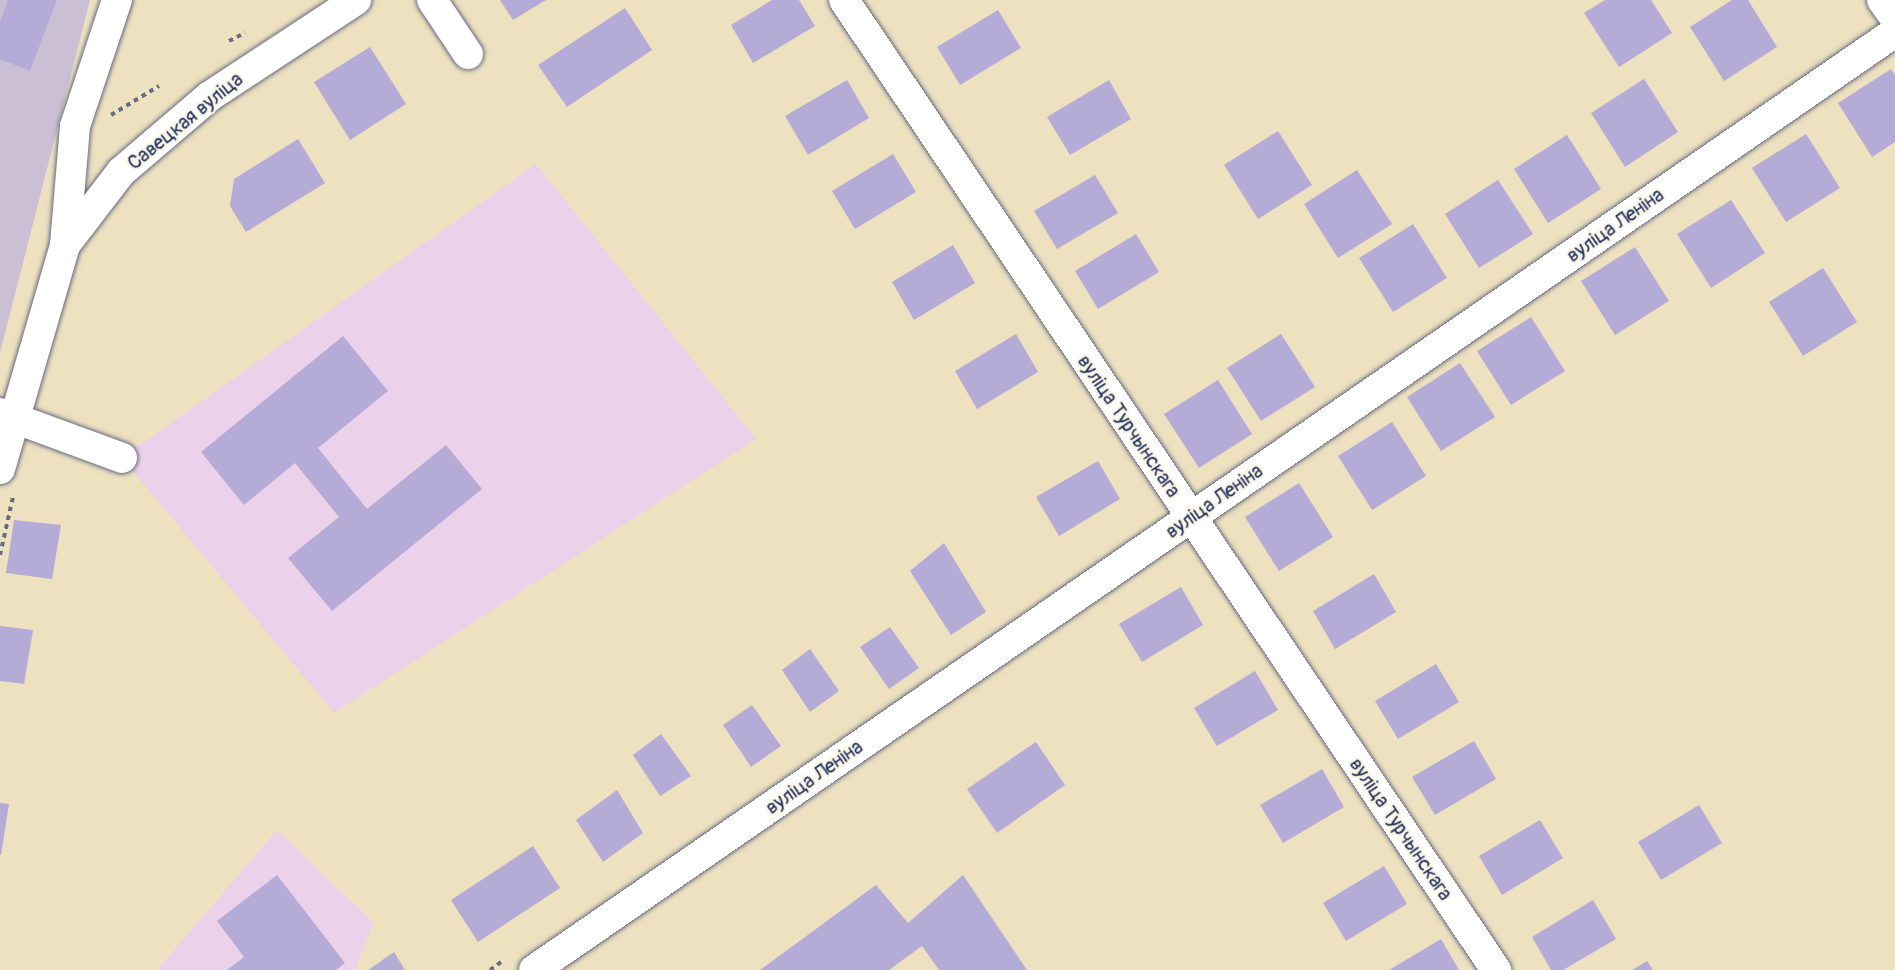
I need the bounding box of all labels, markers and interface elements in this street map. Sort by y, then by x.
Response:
street label: Савецкая вуліца [122,67,248,175]
street label: вуліца Леніна [1562,183,1668,267]
street label: вуліца Турчынскага [1072,350,1186,502]
street label: вуліца Леніна [1161,459,1267,543]
street label: вуліца Леніна [761,735,867,819]
street label: вуліца Турчынскага [1344,753,1458,905]

